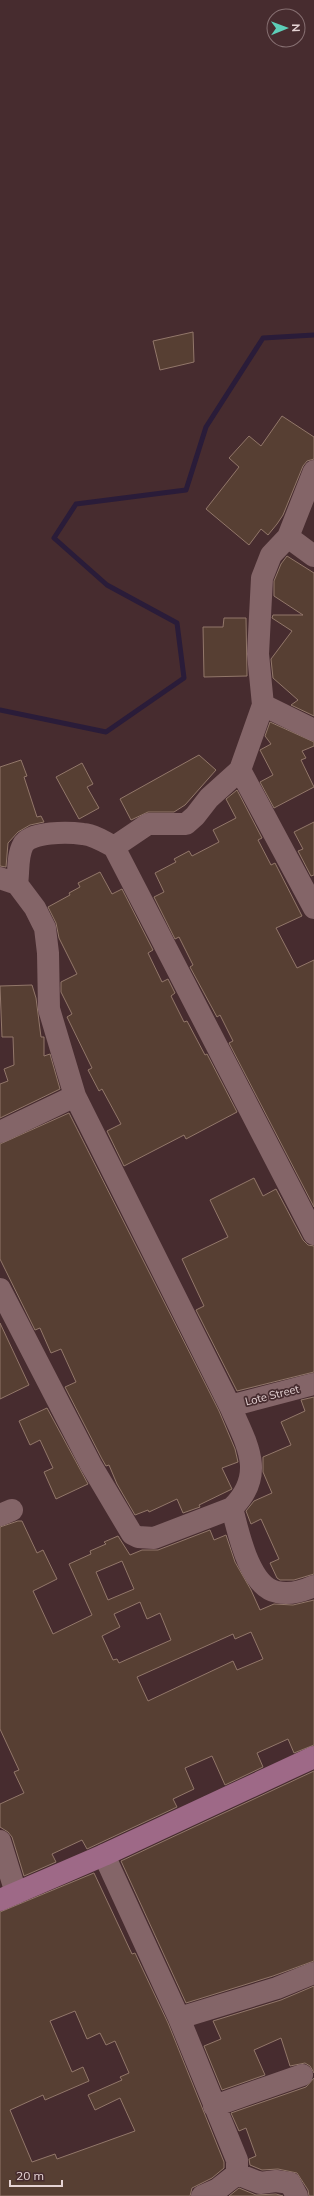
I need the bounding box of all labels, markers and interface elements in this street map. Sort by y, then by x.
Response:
north arrow [266,8,306,48]
text: N [289,24,303,32]
street label: Lote Street [244,1381,301,1408]
scale bar [10,2162,62,2188]
text: 20 m [16,2168,44,2183]

